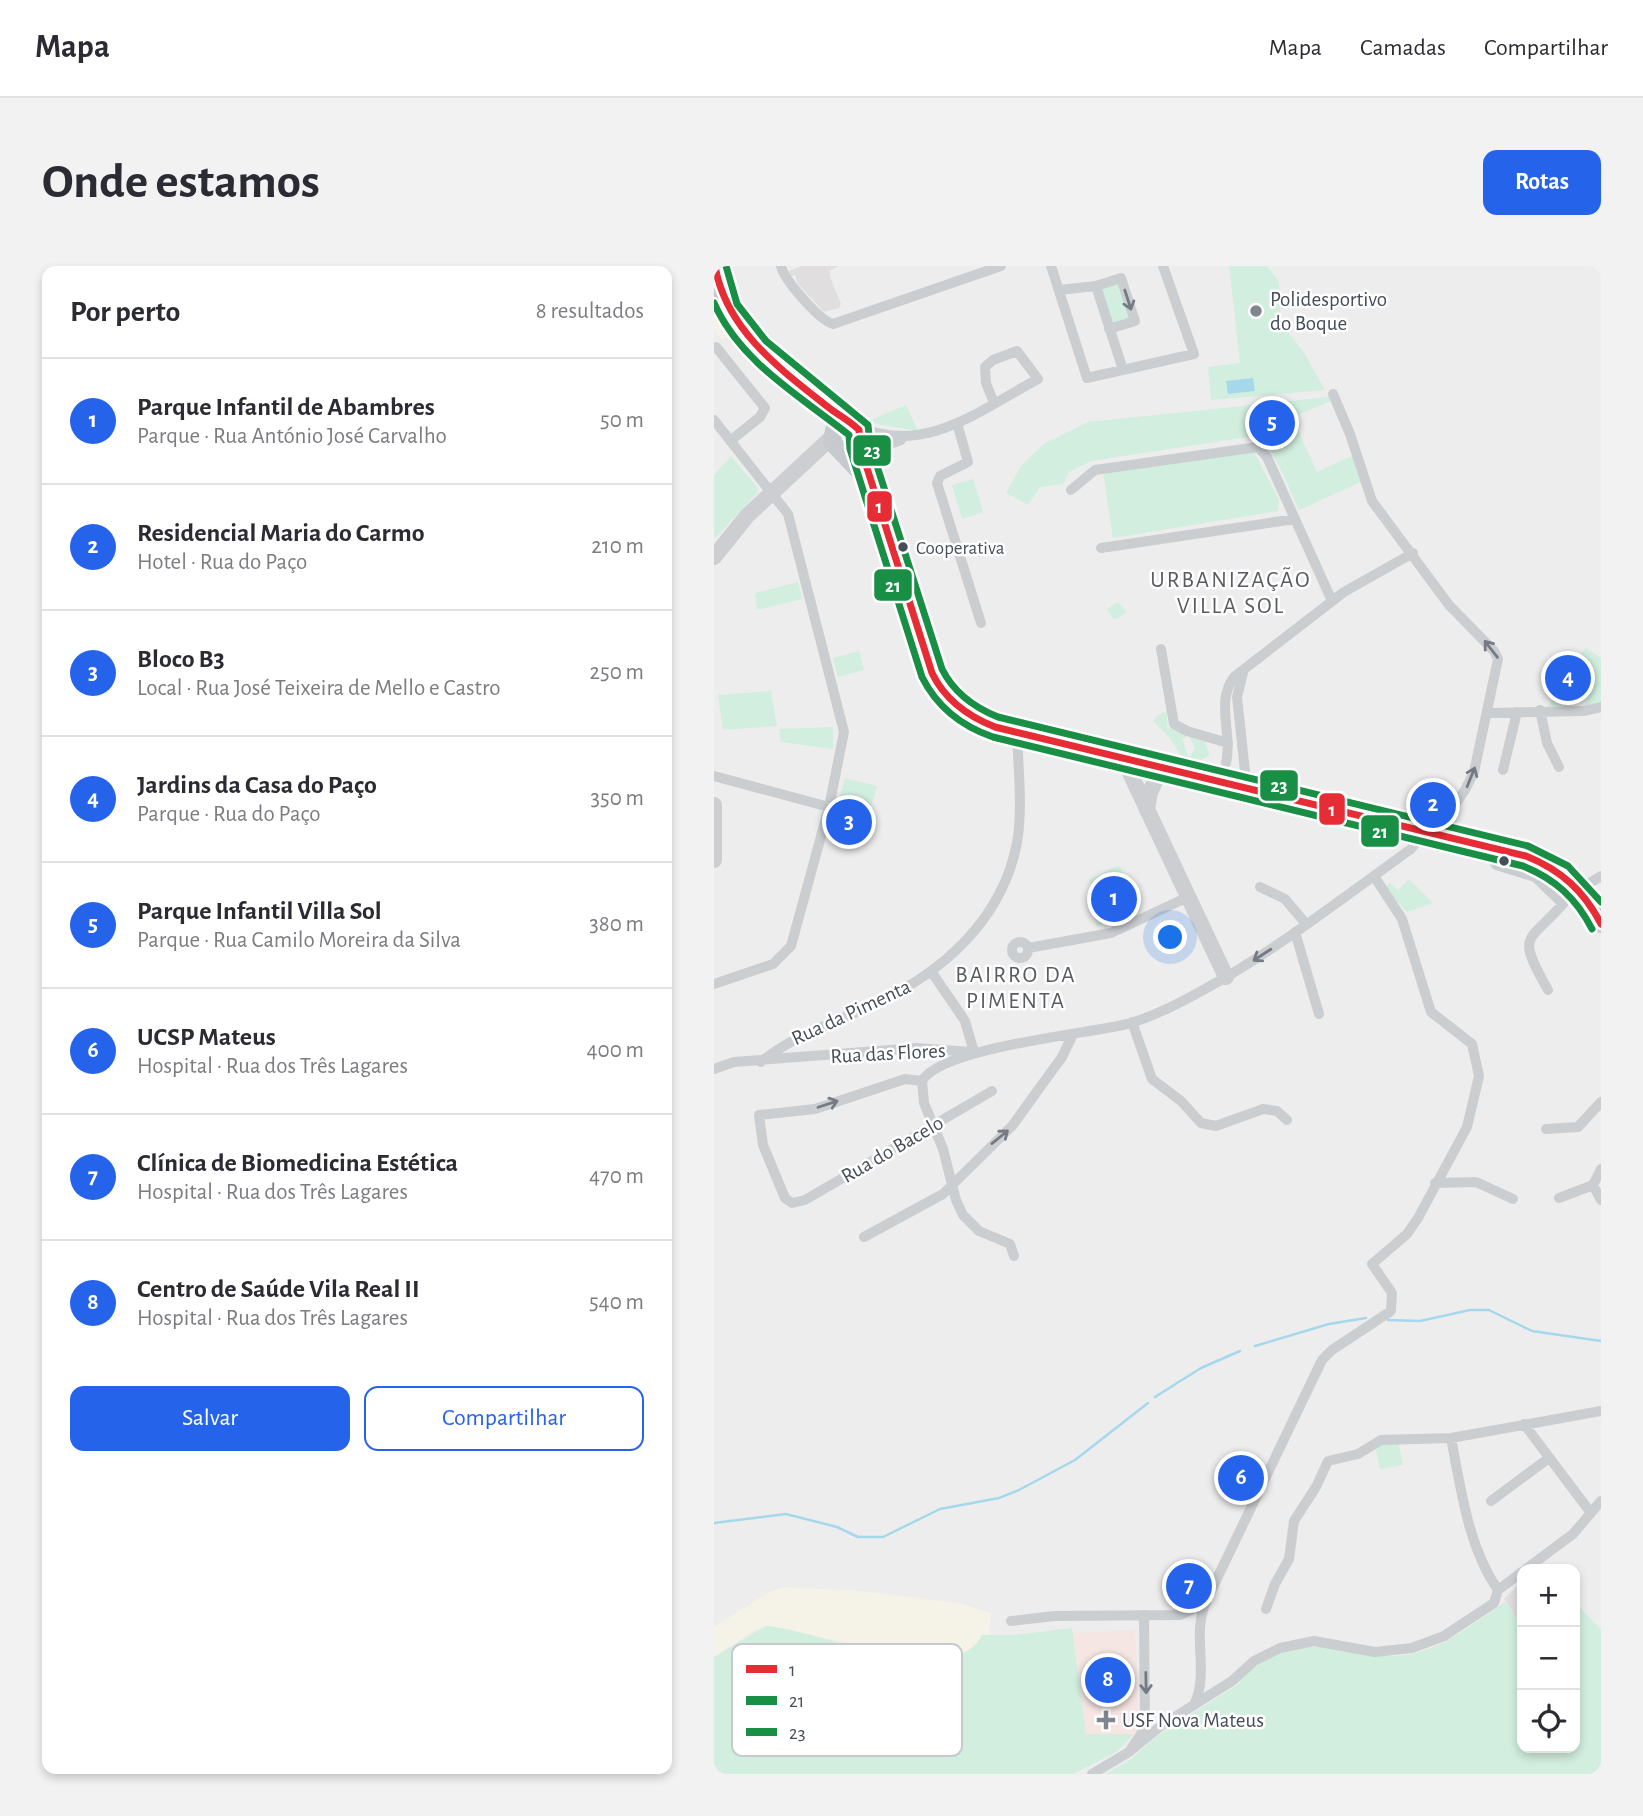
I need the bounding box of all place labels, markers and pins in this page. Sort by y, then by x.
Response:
place label: Polidesportivo do Boque [1270,289,1387,334]
marker: Polidesportivo do Boque [1248,303,1264,319]
pin: 5 [1249,397,1295,449]
place label: Cooperativa [916,539,1005,558]
marker: Cooperativa [896,540,910,554]
pin: 4 [1545,652,1591,704]
pin: 2 [1410,779,1456,831]
pin: 3 [826,796,872,848]
unlabelled marker [1497,854,1511,868]
pin: 1 [1091,873,1137,925]
pin: 6 [1218,1452,1264,1504]
pin: 7 [1166,1560,1212,1612]
pin: 8 [1085,1654,1131,1706]
marker: USF Nova Mateus [1096,1710,1116,1730]
place label: USF Nova Mateus [1122,1710,1264,1731]

